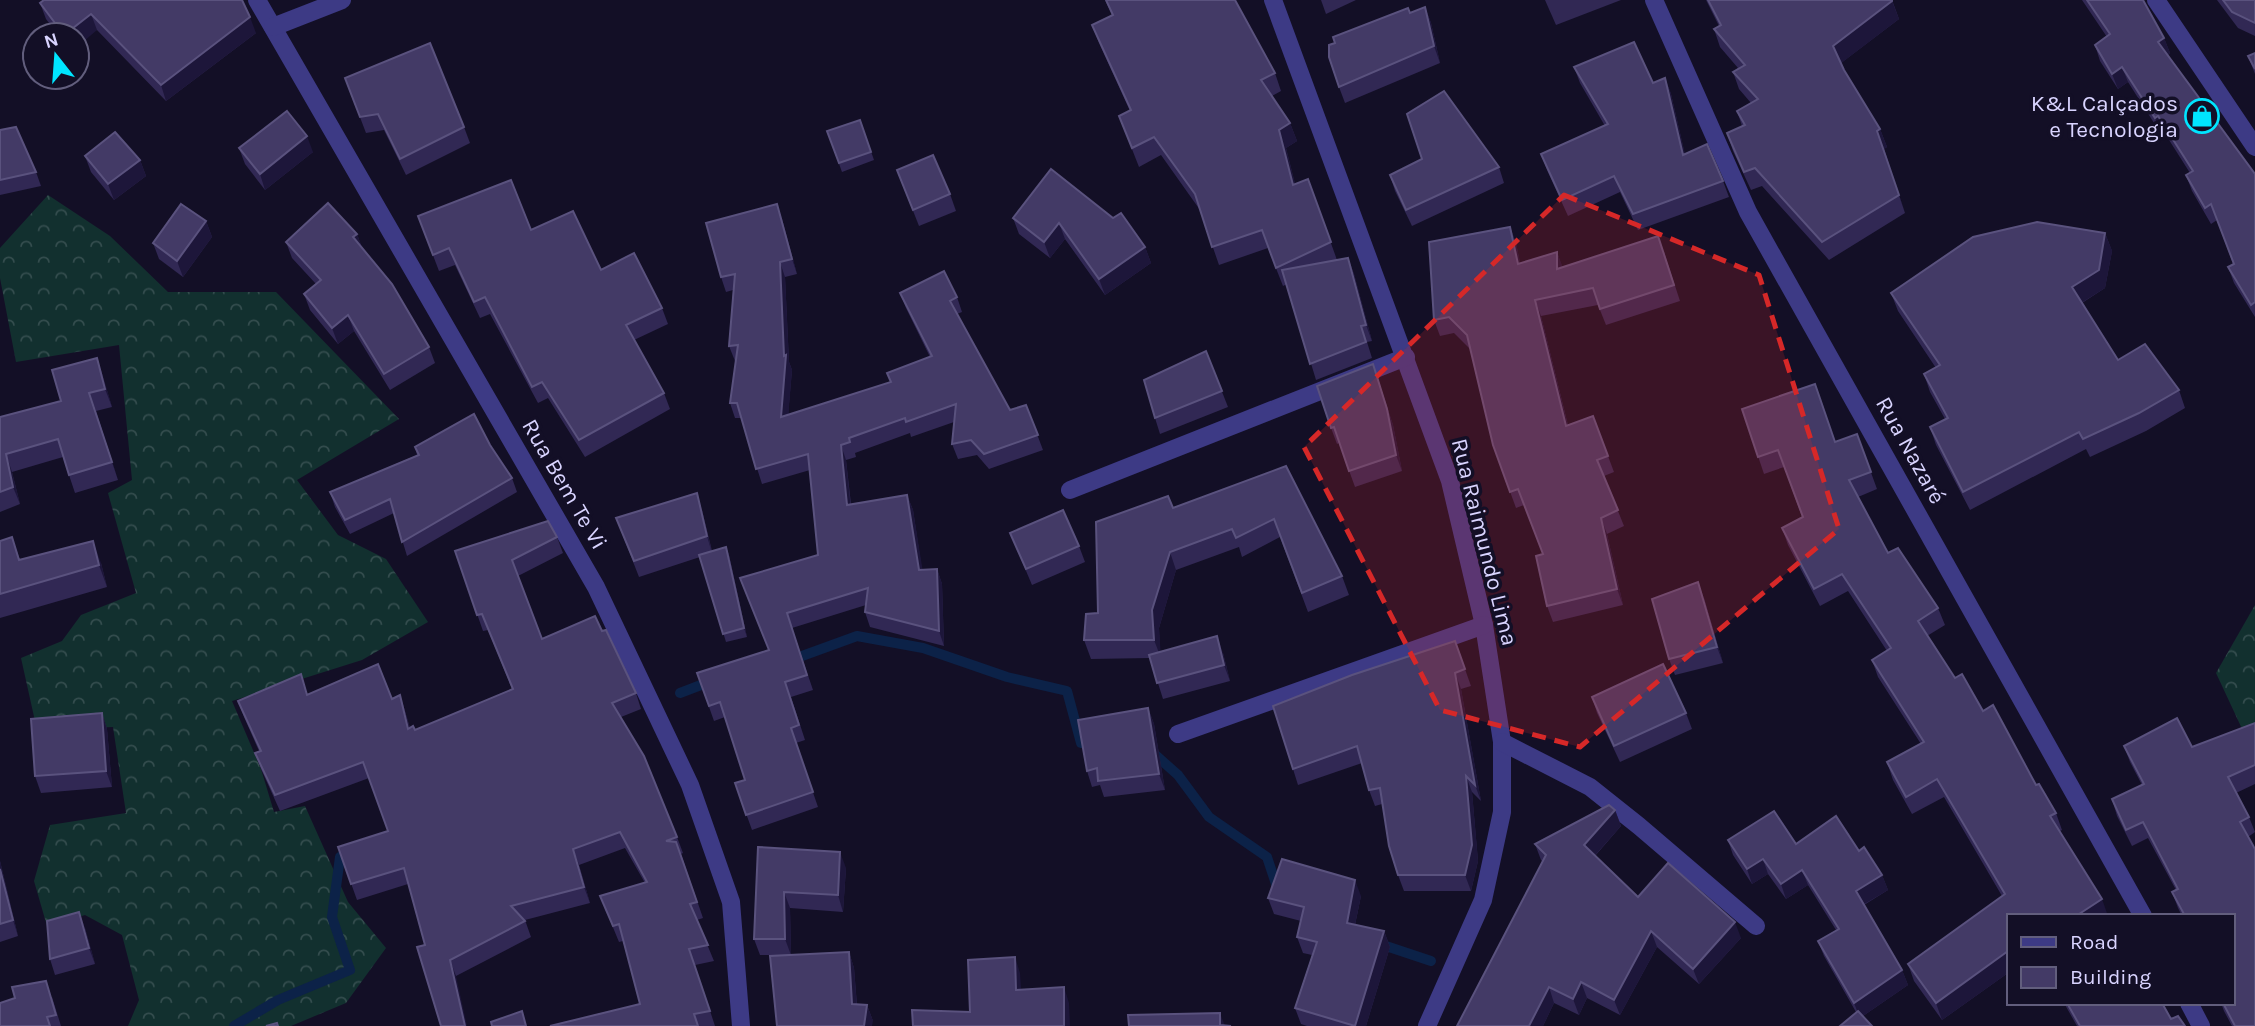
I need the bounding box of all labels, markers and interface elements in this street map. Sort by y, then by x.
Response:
north arrow [21,21,91,91]
text: N [42,28,61,53]
place label: K&L Calçados e Tecnologia [2031,90,2178,143]
shop icon: K&L Calçados e Tecnologia [2183,97,2221,135]
street label: Rua Nazaré [1870,392,1951,508]
street label: Rua Bem Te Vi [516,414,613,554]
street label: Rua Raimundo Lima [1446,436,1523,648]
legend [2007,914,2234,1005]
text: Road [2070,930,2118,954]
text: Building [2070,965,2151,989]

